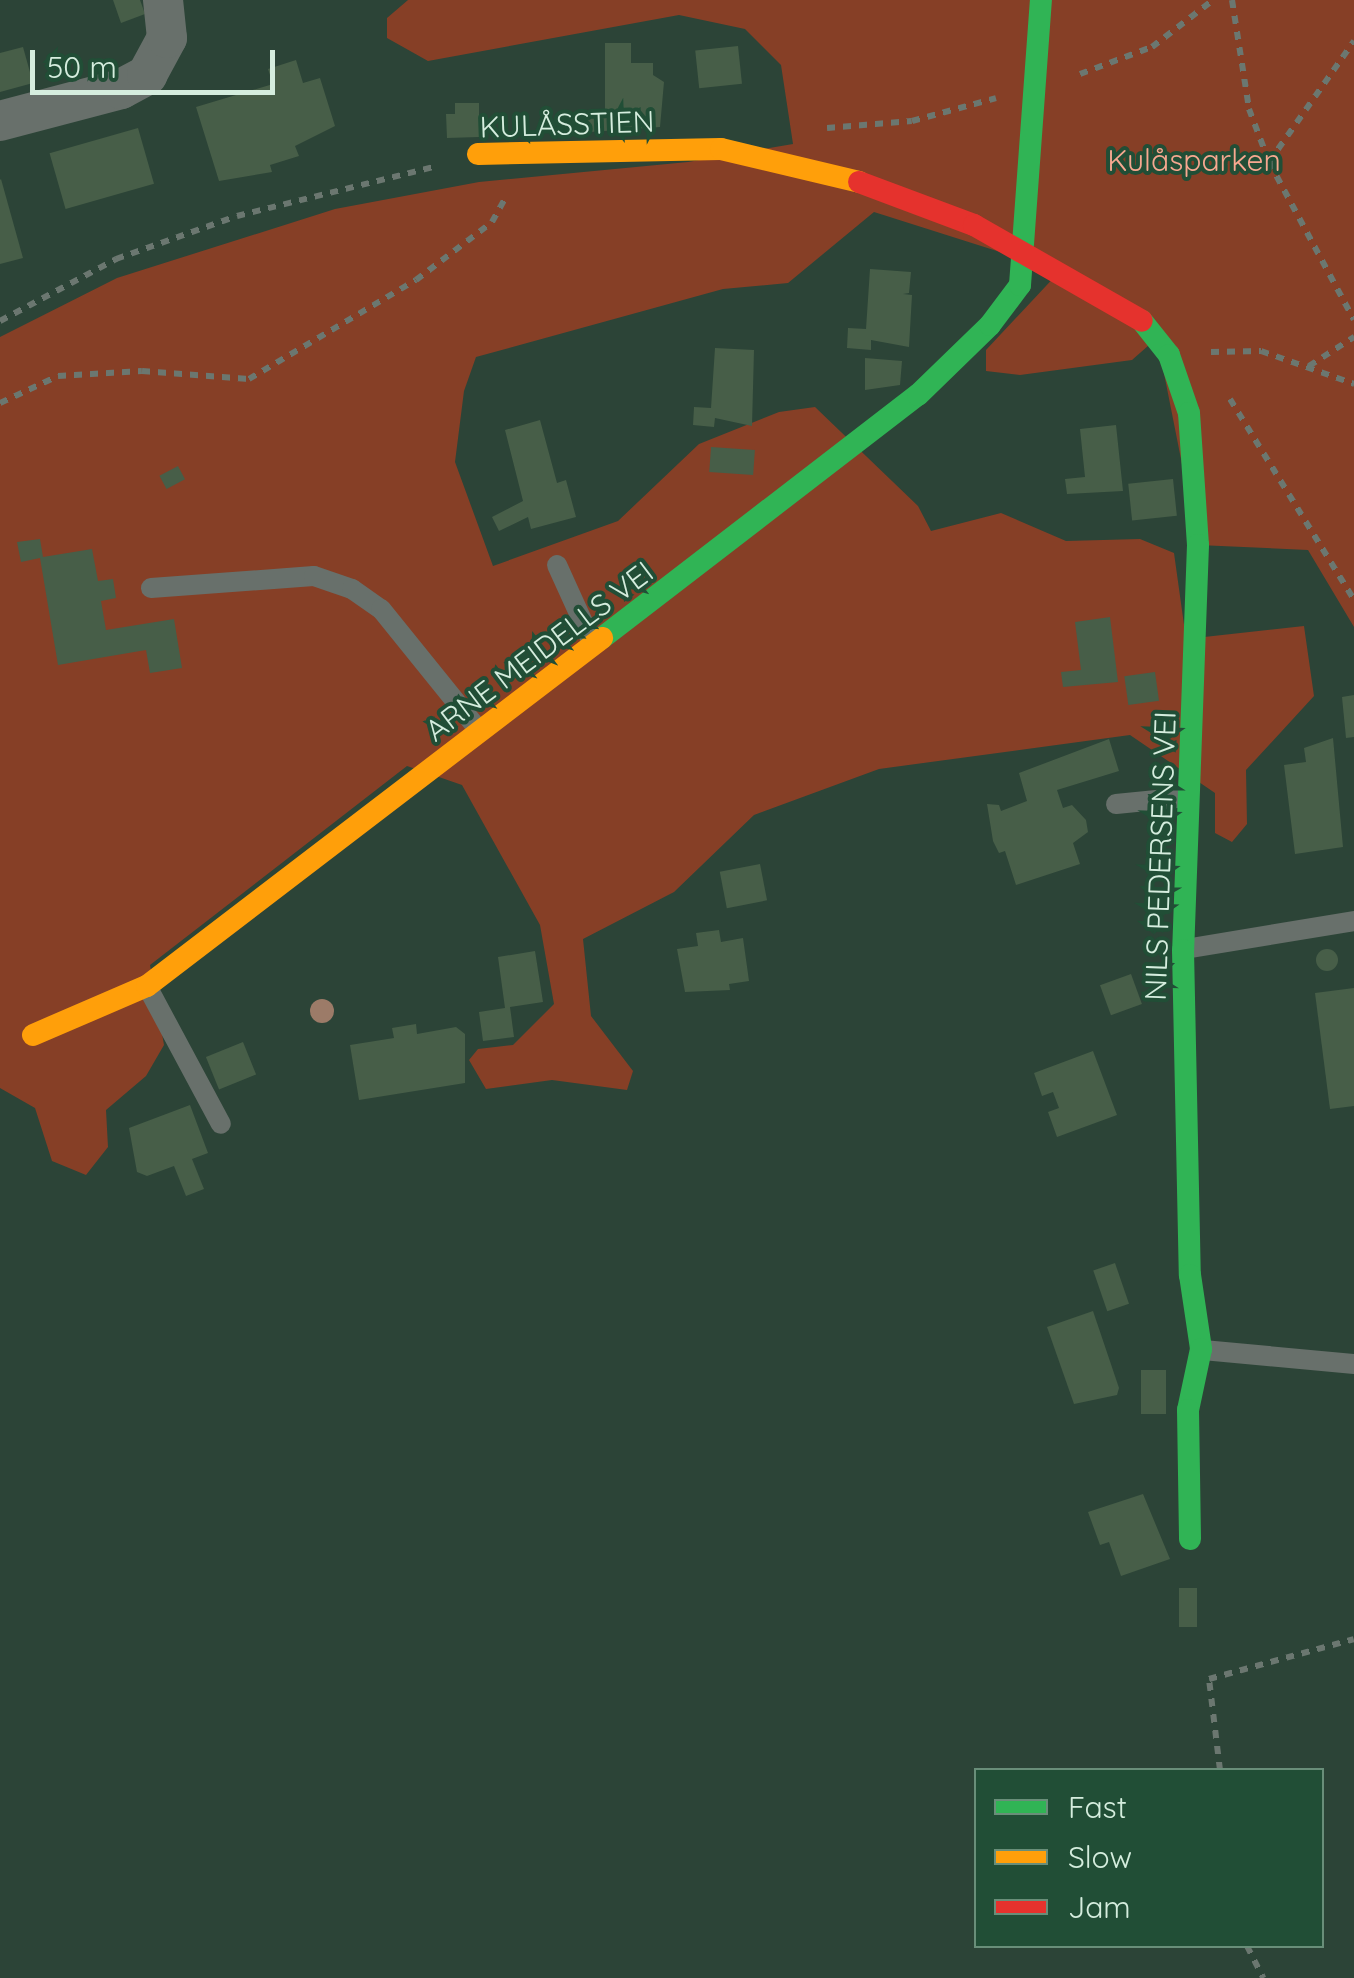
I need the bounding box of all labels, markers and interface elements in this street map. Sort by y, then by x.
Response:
scale bar [35,30,280,92]
text: 50 m [47,48,117,86]
street label: KULÅSSTIEN [479,103,655,145]
park label: Kulåsparken [1107,142,1281,178]
street label: ARNE MEIDELLS VEI [418,554,660,748]
street label: NILS PEDERSENS VEI [1137,711,1183,1001]
legend [974,1768,1324,1948]
text: Fast [1068,1788,1127,1826]
text: Slow [1068,1838,1132,1876]
text: Jam [1068,1888,1131,1926]

